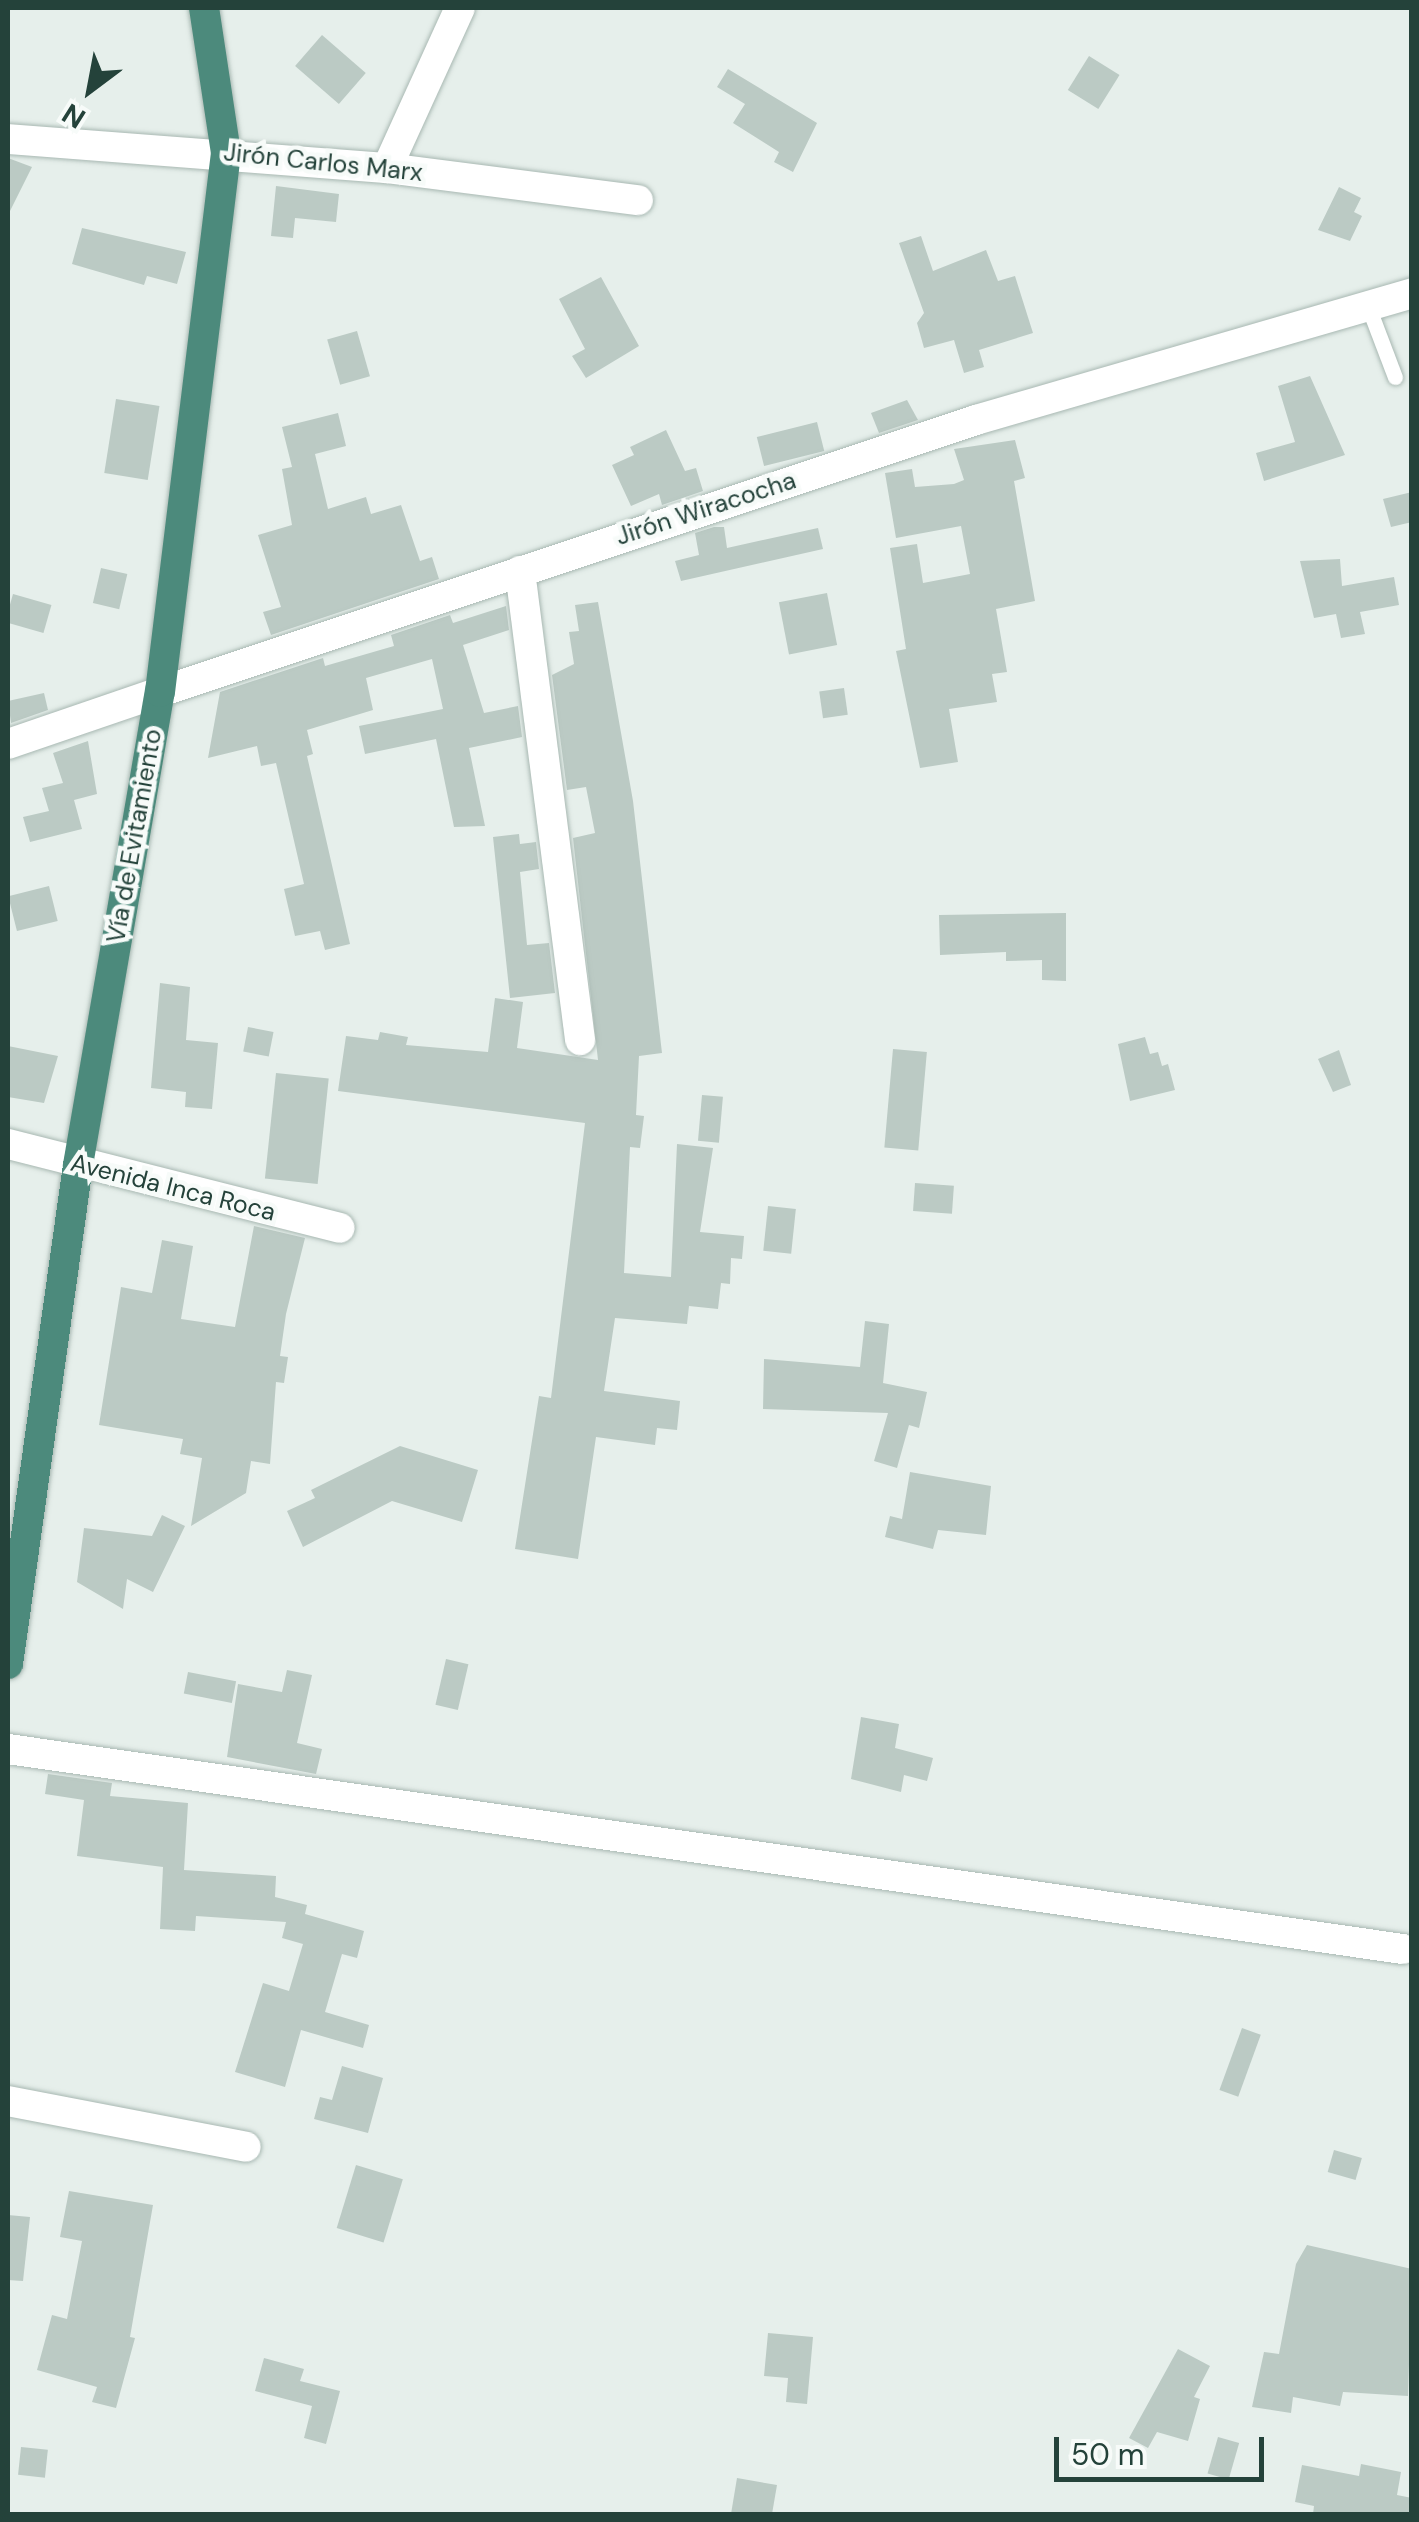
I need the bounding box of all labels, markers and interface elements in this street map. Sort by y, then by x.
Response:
north arrow [40,40,140,140]
text: N [55,95,92,137]
street label: Jirón Carlos Marx [222,138,424,188]
street label: Jirón Wiracocha [612,466,800,552]
street label: Vía de Evitamiento [101,727,169,945]
street label: Avenida Inca Roca [68,1148,278,1228]
scale bar [1059,2417,1269,2479]
text: 50 m [1071,2435,1145,2474]

